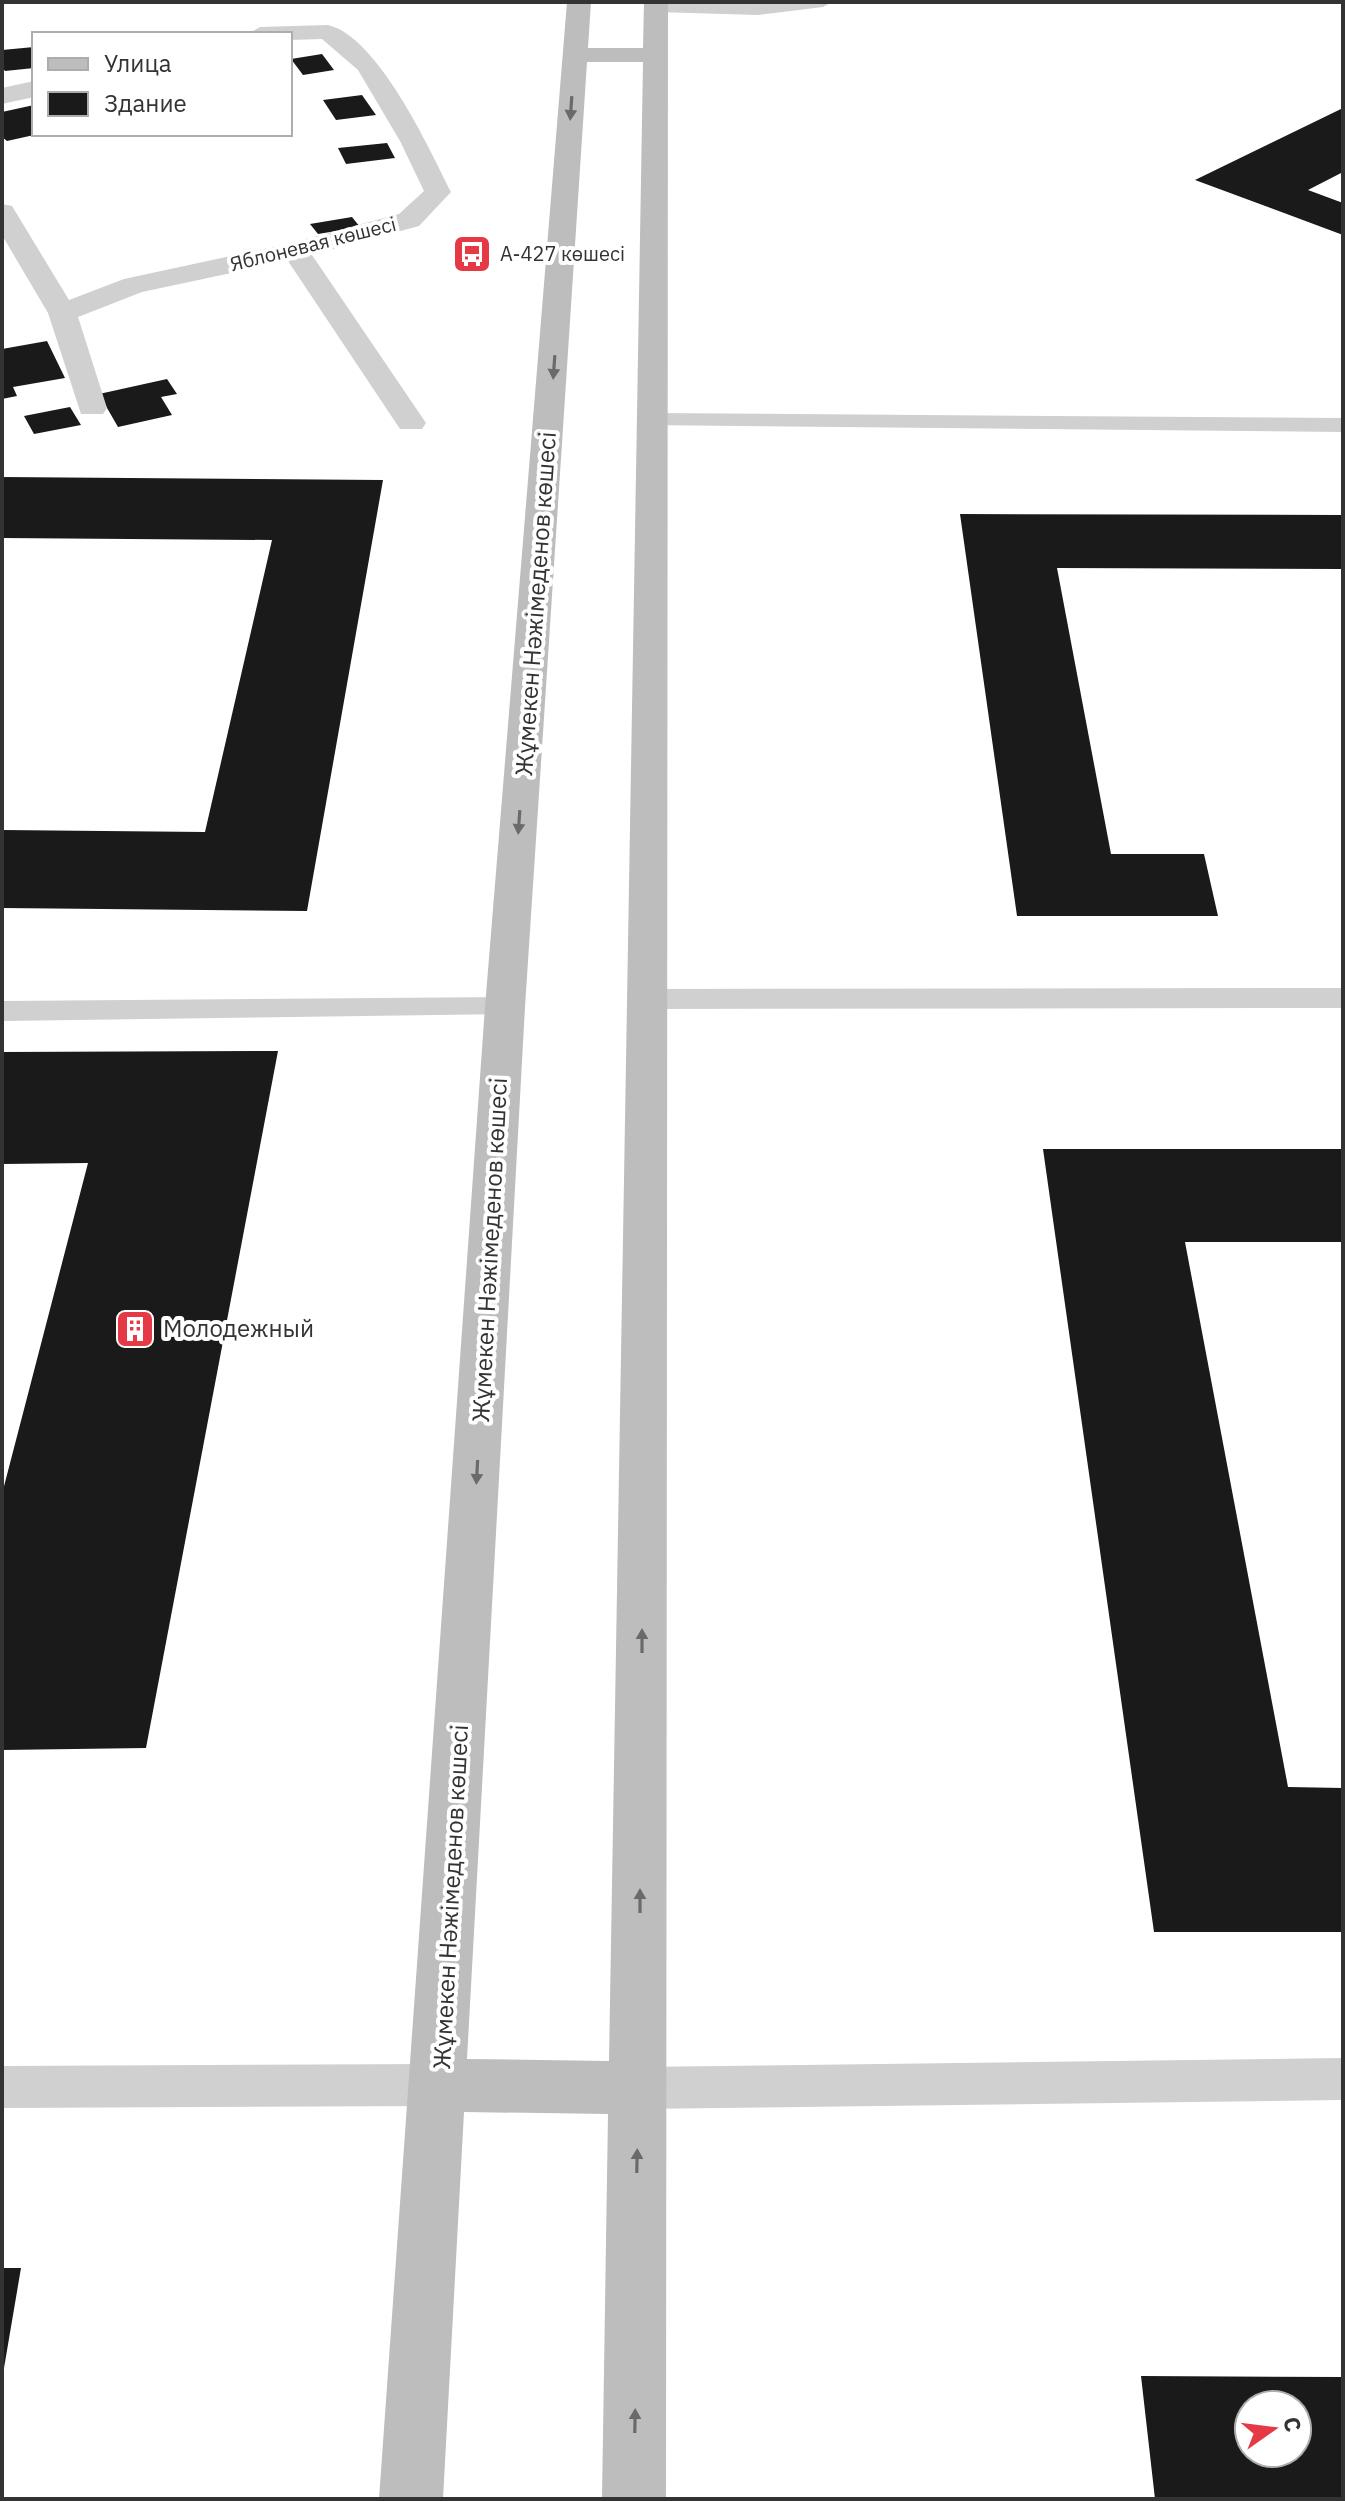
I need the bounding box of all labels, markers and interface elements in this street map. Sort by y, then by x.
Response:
legend [32,32,292,136]
text: Улица [104,47,172,79]
text: Здание [104,87,187,119]
one-way arrow [565,96,578,121]
street label: Яблоневая көшесі [227,210,399,277]
bus stop icon: A-427 көшесі [451,233,493,275]
place label: A-427 көшесі [500,240,625,267]
one-way arrow [547,355,560,380]
street label: Жұмекен Нәжімеденов көшесі [507,431,563,777]
one-way arrow [512,810,525,835]
street label: Жұмекен Нәжімеденов көшесі [464,1077,514,1423]
building icon: Молодежный [114,1308,156,1350]
place label: Молодежный [163,1312,314,1344]
one-way arrow [470,1460,483,1485]
one-way arrow [636,1628,648,1653]
street label: Жұмекен Нәжімеденов көшесі [425,1724,475,2070]
one-way arrow [633,1888,646,1913]
one-way arrow [631,2148,643,2173]
north arrow [1233,2389,1313,2469]
one-way arrow [628,2408,641,2433]
text: С [1277,2414,1309,2434]

